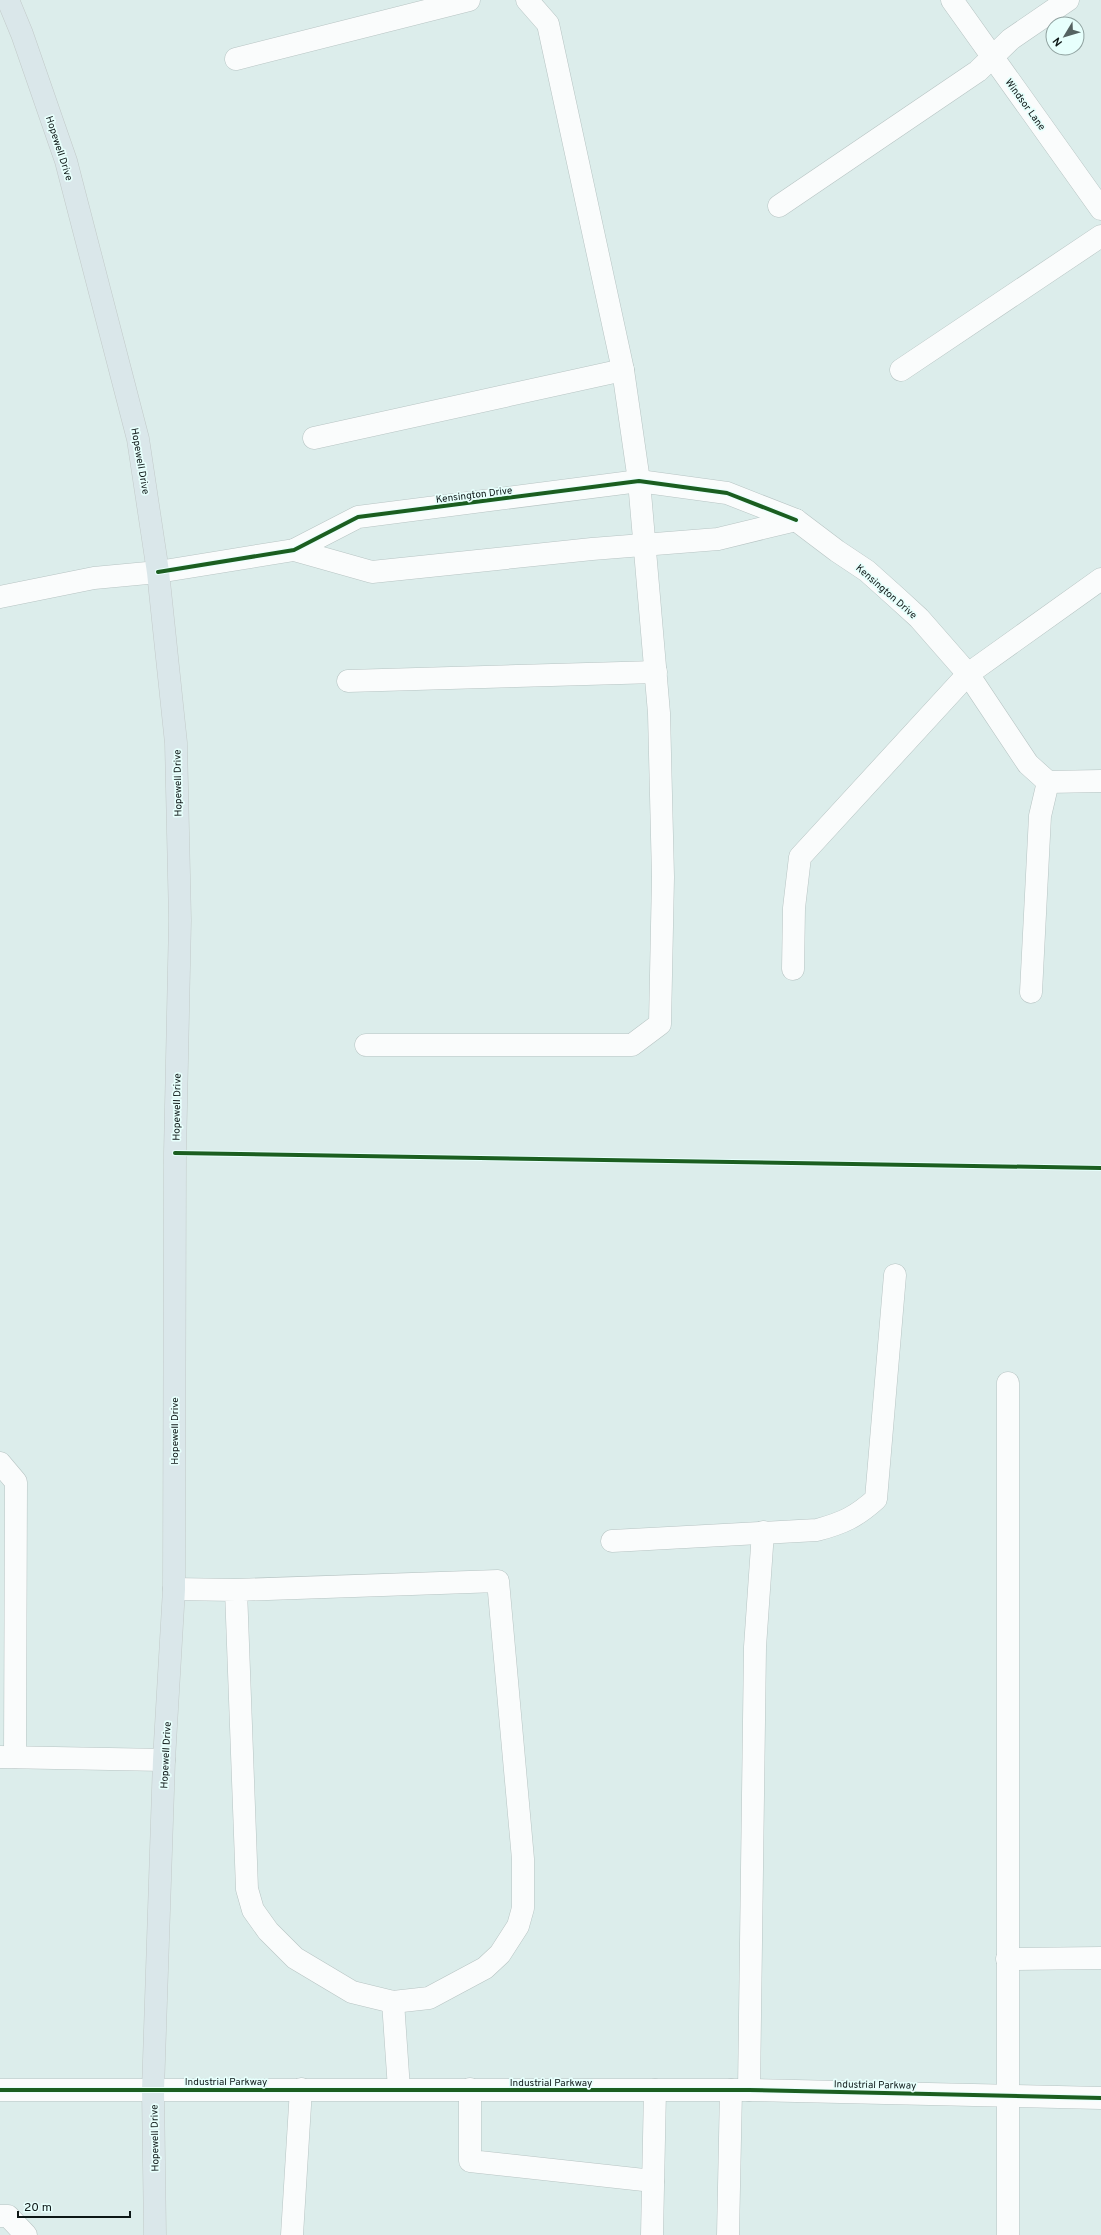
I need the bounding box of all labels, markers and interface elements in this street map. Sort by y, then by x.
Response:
north arrow [1045,16,1085,56]
text: N [1050,34,1066,49]
street label: Windsor Lane [1002,76,1048,133]
street label: Hopewell Drive [42,114,75,183]
street label: Hopewell Drive [127,427,152,496]
street label: Kensington Drive [435,484,513,507]
street label: Kensington Drive [853,562,919,622]
street label: Hopewell Drive [171,749,186,817]
street label: Hopewell Drive [170,1073,185,1141]
street label: Hopewell Drive [169,1397,182,1465]
street label: Hopewell Drive [158,1721,175,1789]
street label: Industrial Parkway [185,2076,267,2089]
street label: Industrial Parkway [510,2077,592,2090]
street label: Industrial Parkway [834,2078,916,2093]
street label: Hopewell Drive [148,2104,163,2172]
scale bar [18,2193,130,2219]
text: 20 m [24,2200,52,2216]

